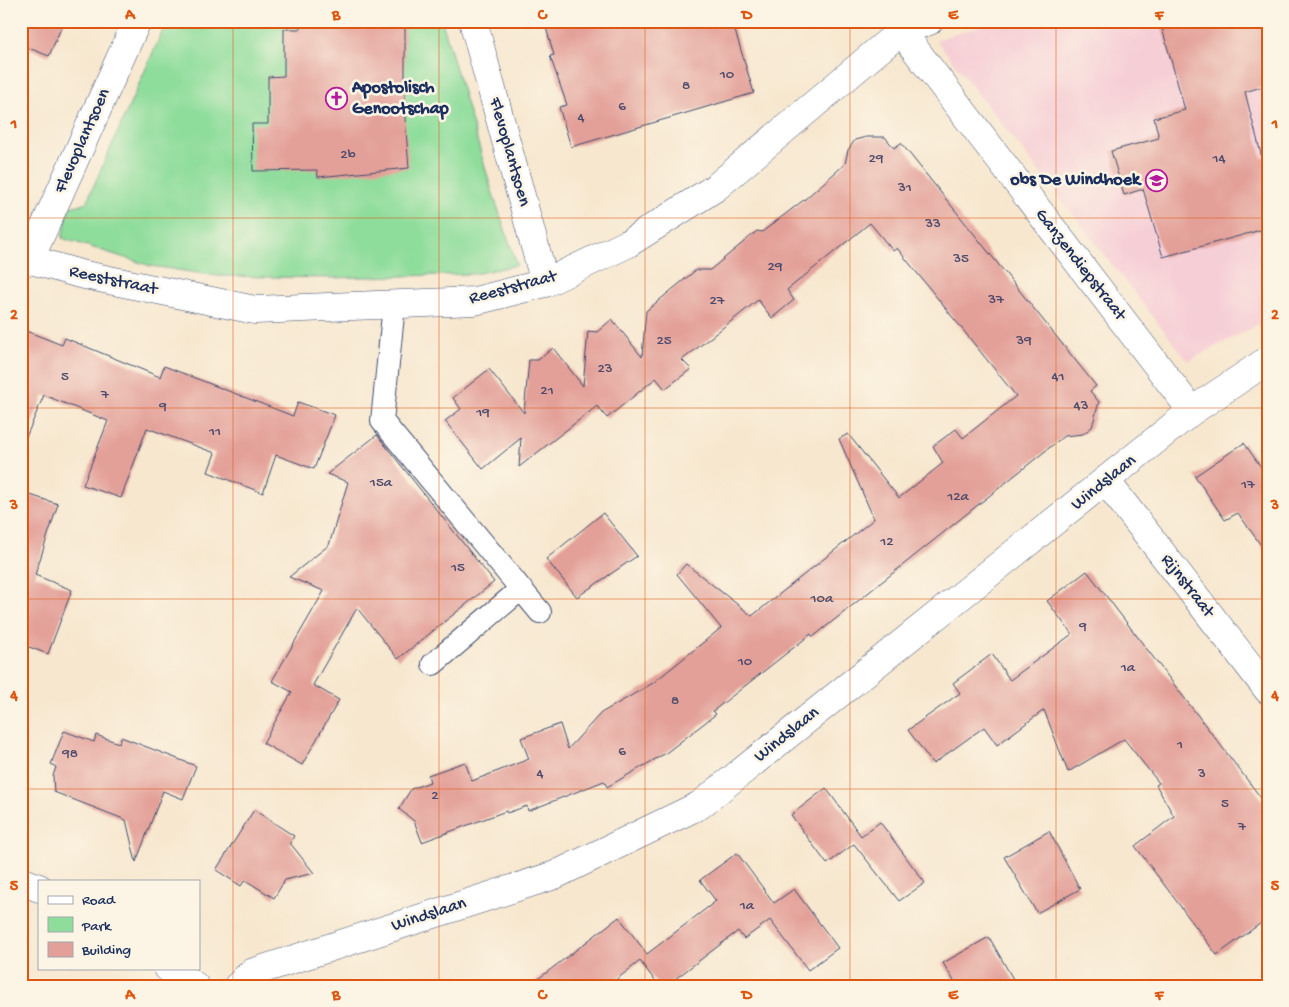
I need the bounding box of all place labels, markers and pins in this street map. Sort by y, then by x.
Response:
place label: Apostolisch Genootschap [351,78,449,120]
church icon: Apostolisch Genootschap [324,86,348,110]
school or university icon: obs De Windhoek [1144,168,1168,192]
place label: obs De Windhoek [1009,170,1142,191]

